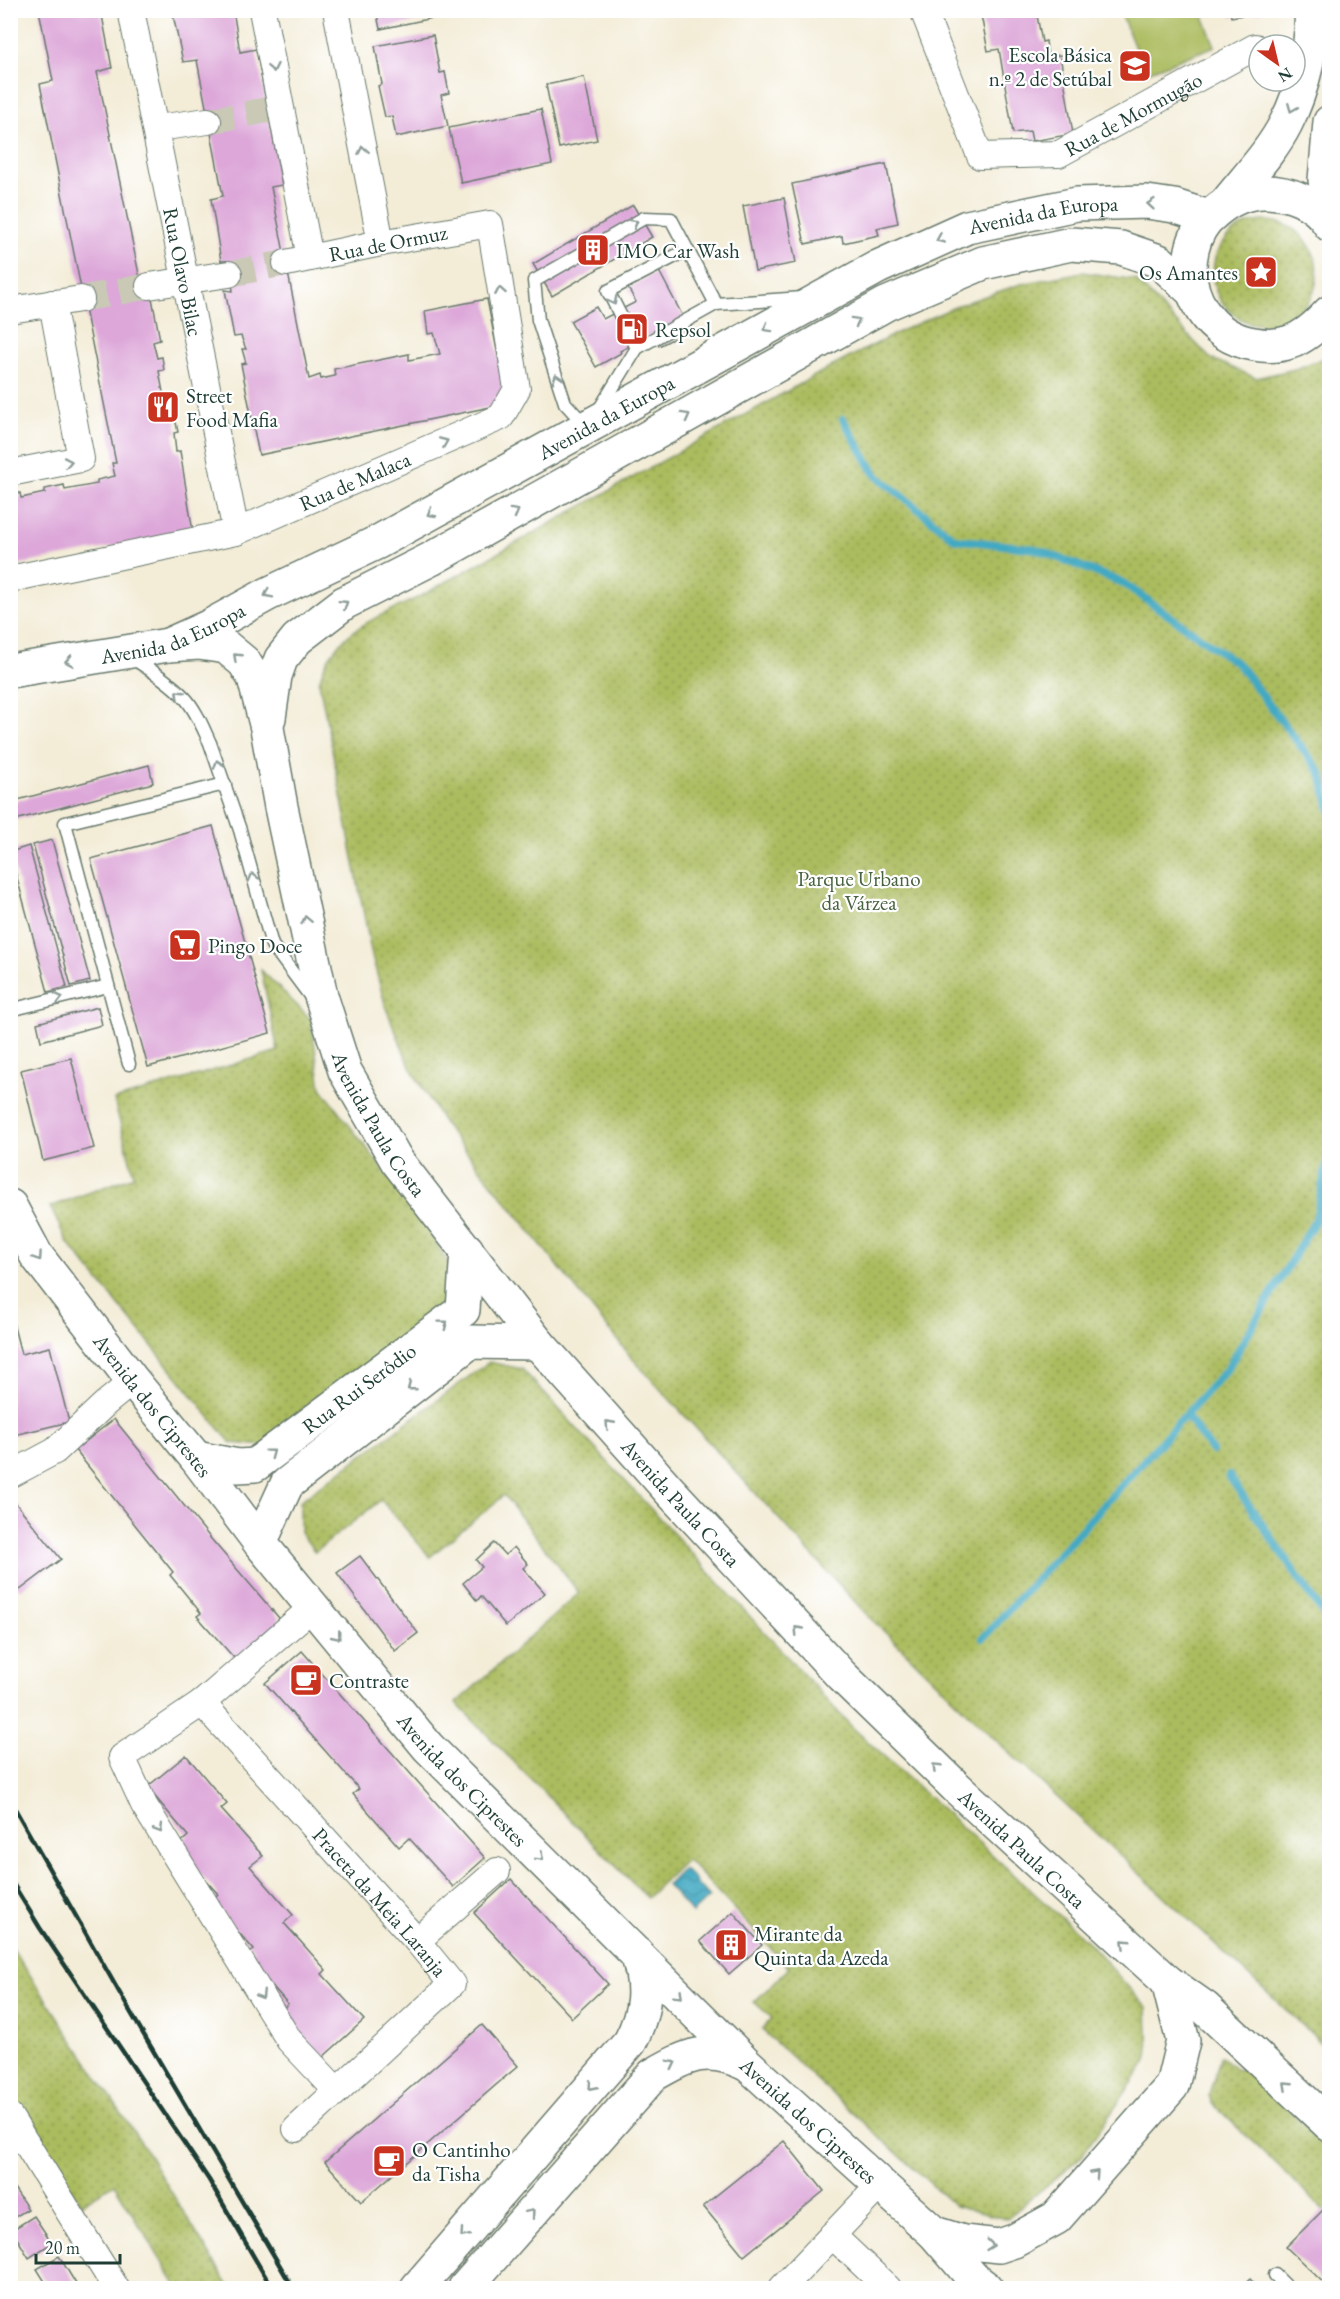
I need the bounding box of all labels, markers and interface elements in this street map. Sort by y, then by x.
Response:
north arrow [1247,33,1307,93]
place label: Escola Básica n.º 2 de Setúbal [989,41,1113,92]
school or university icon: Escola Básica n.º 2 de Setúbal [1117,48,1153,84]
one-way arrow [266,63,279,73]
text: N [1274,63,1296,87]
street label: Rua de Mormugão [1059,65,1207,162]
one-way arrow [1287,102,1299,113]
one-way arrow [357,145,370,155]
street label: Avenida da Europa [965,189,1119,240]
one-way arrow [1147,198,1156,211]
street label: Rua Olavo Bilac [158,205,210,338]
street label: Rua de Ormuz [327,218,450,268]
one-way arrow [628,219,638,231]
building icon: IMO Car Wash [575,232,611,268]
one-way arrow [936,232,947,244]
place label: IMO Car Wash [616,237,740,264]
place icon: Os Amantes [1243,254,1279,290]
place label: Os Amantes [1139,259,1238,286]
one-way arrow [495,286,507,295]
one-way arrow [606,295,617,306]
fuel station icon: Repsol [614,311,650,347]
place label: Repsol [655,316,711,343]
one-way arrow [850,317,860,328]
one-way arrow [763,321,773,332]
street label: Avenida da Europa [532,368,679,466]
one-way arrow [552,373,564,384]
place label: Street Food Mafia [186,382,278,433]
restaurant icon: Street Food Mafia [145,389,181,425]
one-way arrow [679,412,690,423]
one-way arrow [437,437,448,449]
street label: Rua de Malaca [295,444,415,517]
one-way arrow [63,456,73,469]
one-way arrow [426,506,437,517]
one-way arrow [509,507,520,519]
one-way arrow [263,587,274,599]
street label: Avenida da Europa [98,596,250,670]
one-way arrow [338,600,348,612]
one-way arrow [234,653,245,664]
one-way arrow [64,655,73,667]
one-way arrow [176,690,186,701]
one-way arrow [212,759,225,769]
park label: Parque Urbano da Várzea [797,865,921,916]
one-way arrow [248,872,260,883]
one-way arrow [300,916,313,926]
supermarket icon: Pingo Doce [167,927,203,963]
place label: Pingo Doce [208,932,302,959]
one-way arrow [54,993,64,1006]
street label: Avenida Paula Costa [326,1047,433,1202]
one-way arrow [31,1251,42,1262]
one-way arrow [438,1320,449,1331]
street label: Avenida dos Ciprestes [87,1327,219,1482]
street label: Rua Rui Serôdio [296,1336,421,1439]
one-way arrow [407,1380,418,1391]
one-way arrow [605,1421,616,1431]
street label: Avenida Paula Costa [615,1432,747,1573]
one-way arrow [264,1449,275,1460]
one-way arrow [794,1626,805,1637]
one-way arrow [330,1630,341,1641]
cafe icon: Contraste [288,1662,324,1698]
place label: Contraste [329,1667,409,1694]
street label: Avenida dos Ciprestes [391,1706,534,1852]
one-way arrow [932,1764,943,1775]
street label: Avenida Paula Costa [952,1782,1092,1914]
street label: Praceta da Meia Laranja [307,1821,454,1982]
one-way arrow [151,1823,163,1833]
one-way arrow [532,1850,543,1861]
place label: Mirante da Quinta da Azeda [754,1920,889,1972]
building icon: Mirante da Quinta da Azeda [713,1927,749,1963]
one-way arrow [1121,1939,1132,1950]
one-way arrow [672,1988,682,1999]
one-way arrow [254,1989,266,1999]
street label: Avenida dos Ciprestes [734,2050,884,2189]
one-way arrow [666,2060,677,2072]
one-way arrow [588,2079,599,2090]
one-way arrow [1283,2081,1294,2092]
place label: O Cantinho da Tisha [412,2136,511,2187]
cafe icon: O Cantinho da Tisha [371,2143,407,2179]
one-way arrow [1088,2170,1099,2181]
one-way arrow [524,2209,535,2220]
scale bar [36,2227,120,2265]
one-way arrow [460,2227,471,2237]
text: 20 m [45,2236,80,2259]
one-way arrow [986,2238,995,2251]

